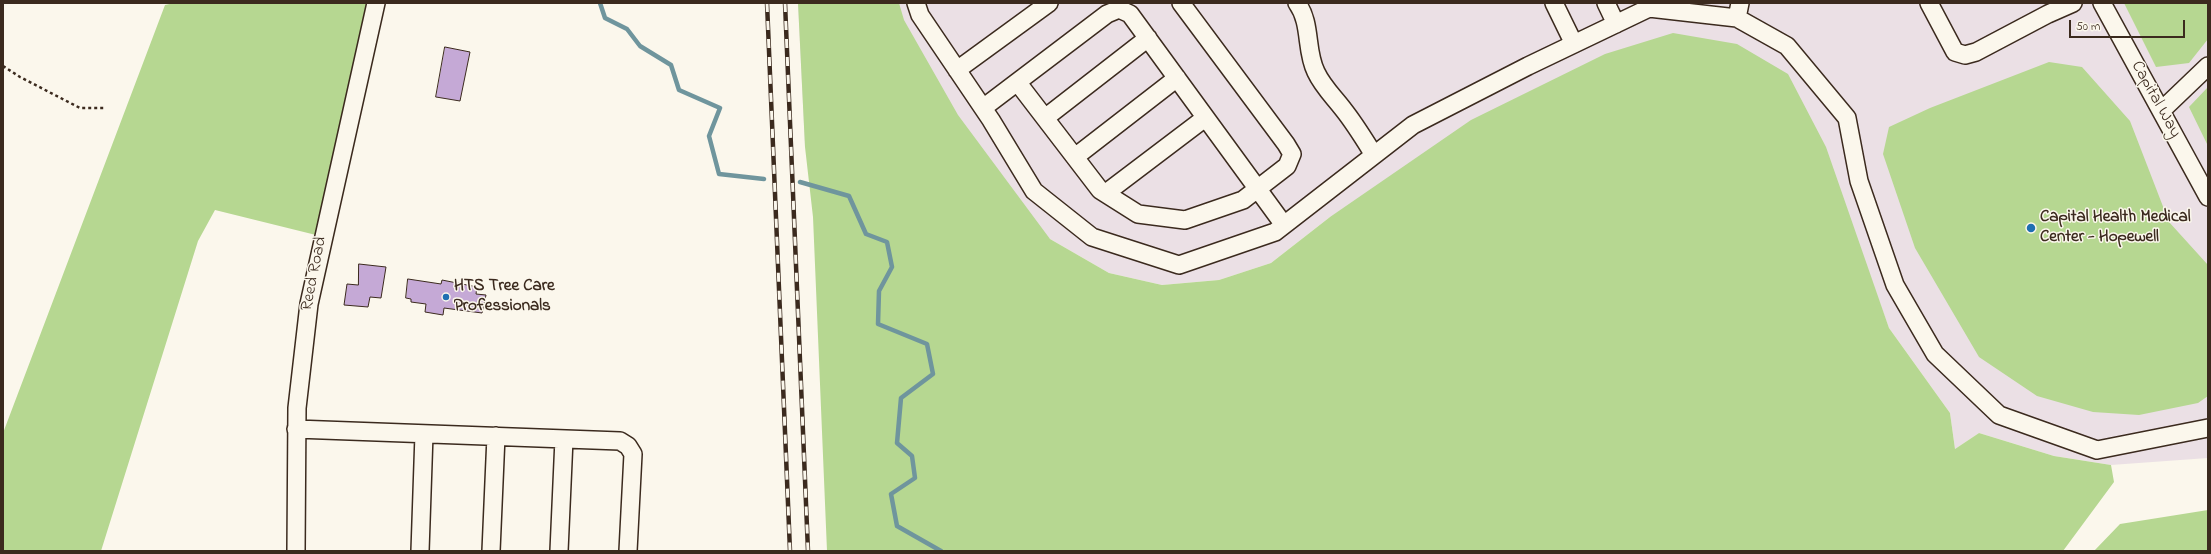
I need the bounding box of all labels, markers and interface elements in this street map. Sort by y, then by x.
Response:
scale bar [2071,12,2187,38]
text: 50 m [2076,18,2100,36]
street label: Capital Way [2126,58,2184,142]
place label: Capital Health Medical Center - Hopewell [2040,208,2191,248]
marker: Capital Health Medical Center - Hopewell [2025,222,2037,234]
street label: Reed Road [298,235,332,313]
place label: HTS Tree Care Professionals [454,277,555,317]
marker: HTS Tree Care Professionals [441,292,451,302]

